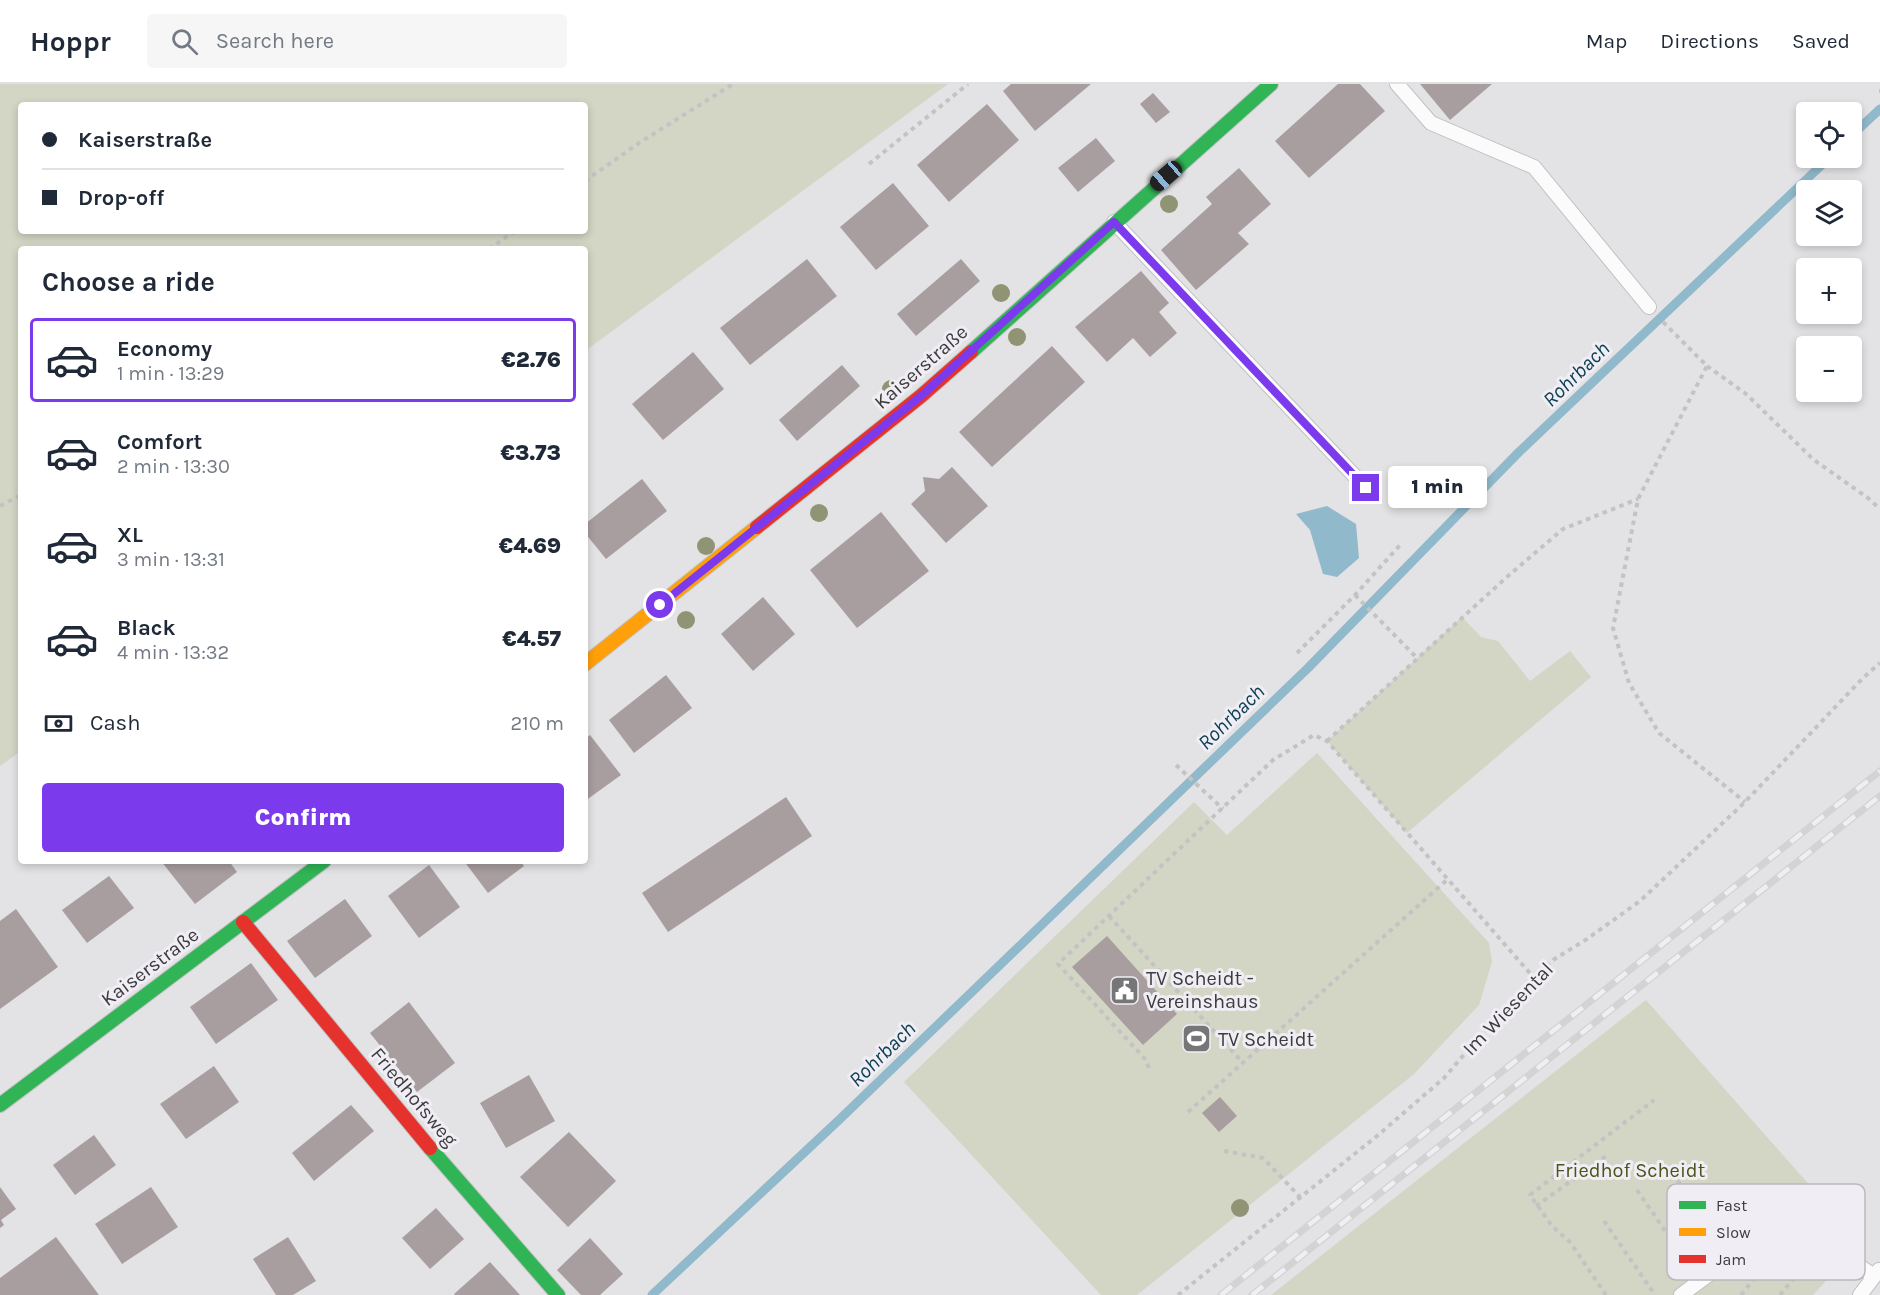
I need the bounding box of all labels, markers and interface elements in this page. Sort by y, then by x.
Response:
search box [147,14,567,68]
text: Hoppr [30,25,111,58]
icon: search [168,25,201,58]
text: Search here [216,28,334,54]
text: Map [1586,29,1627,53]
text: Directions [1660,29,1759,53]
text: Saved [1792,29,1850,53]
map controls [1796,102,1862,402]
button: locate [1796,102,1862,168]
text: Kaiserstraße [78,127,212,153]
car [1147,157,1185,195]
button: layers [1796,180,1862,246]
text: Drop-off [78,185,164,211]
button: + [1796,258,1862,324]
text: Choose a ride [42,266,215,298]
street label: Kaiserstraße [870,320,972,414]
icon: car [45,333,99,387]
text: Economy [117,336,212,362]
water label: Rohrbach [1538,336,1614,412]
button: − [1796,336,1862,402]
text: €2.76 [501,347,561,373]
text: 1 min · 13:29 [117,362,224,385]
icon: car [45,426,99,480]
text: Comfort [117,429,202,455]
text: €3.73 [501,440,561,466]
text: 2 min · 13:30 [117,455,230,478]
callout: 1 min [1387,467,1486,509]
route end [1352,474,1379,501]
text: 1 min [1411,475,1464,498]
icon: car [45,519,99,573]
text: XL [117,522,143,548]
text: €4.69 [499,533,561,559]
text: 3 min · 13:31 [117,548,225,571]
route start [646,591,673,618]
icon: car [45,612,99,666]
text: Black [117,615,176,641]
text: €4.57 [502,626,561,652]
text: 4 min · 13:32 [117,641,229,664]
water label: Rohrbach [1193,679,1269,755]
icon: cash [42,707,75,740]
text: Cash [90,710,140,736]
text: 210 m [510,712,564,735]
button: Confirm [42,783,564,852]
street label: Kaiserstraße [97,923,203,1011]
street label: Im Wiesental [1458,958,1558,1060]
place label: TV Scheidt - Vereinshaus [1146,967,1259,1013]
public building icon: TV Scheidt - Vereinshaus [1109,974,1141,1006]
water label: Rohrbach [844,1016,920,1092]
sports icon: TV Scheidt [1181,1023,1213,1055]
place label: TV Scheidt [1218,1028,1315,1051]
street label: Friedhofsweg [366,1043,462,1151]
park label: Friedhof Scheidt [1555,1159,1706,1182]
legend [1667,1184,1865,1280]
text: Fast [1716,1196,1747,1215]
text: Slow [1716,1223,1751,1242]
text: Jam [1716,1250,1746,1269]

